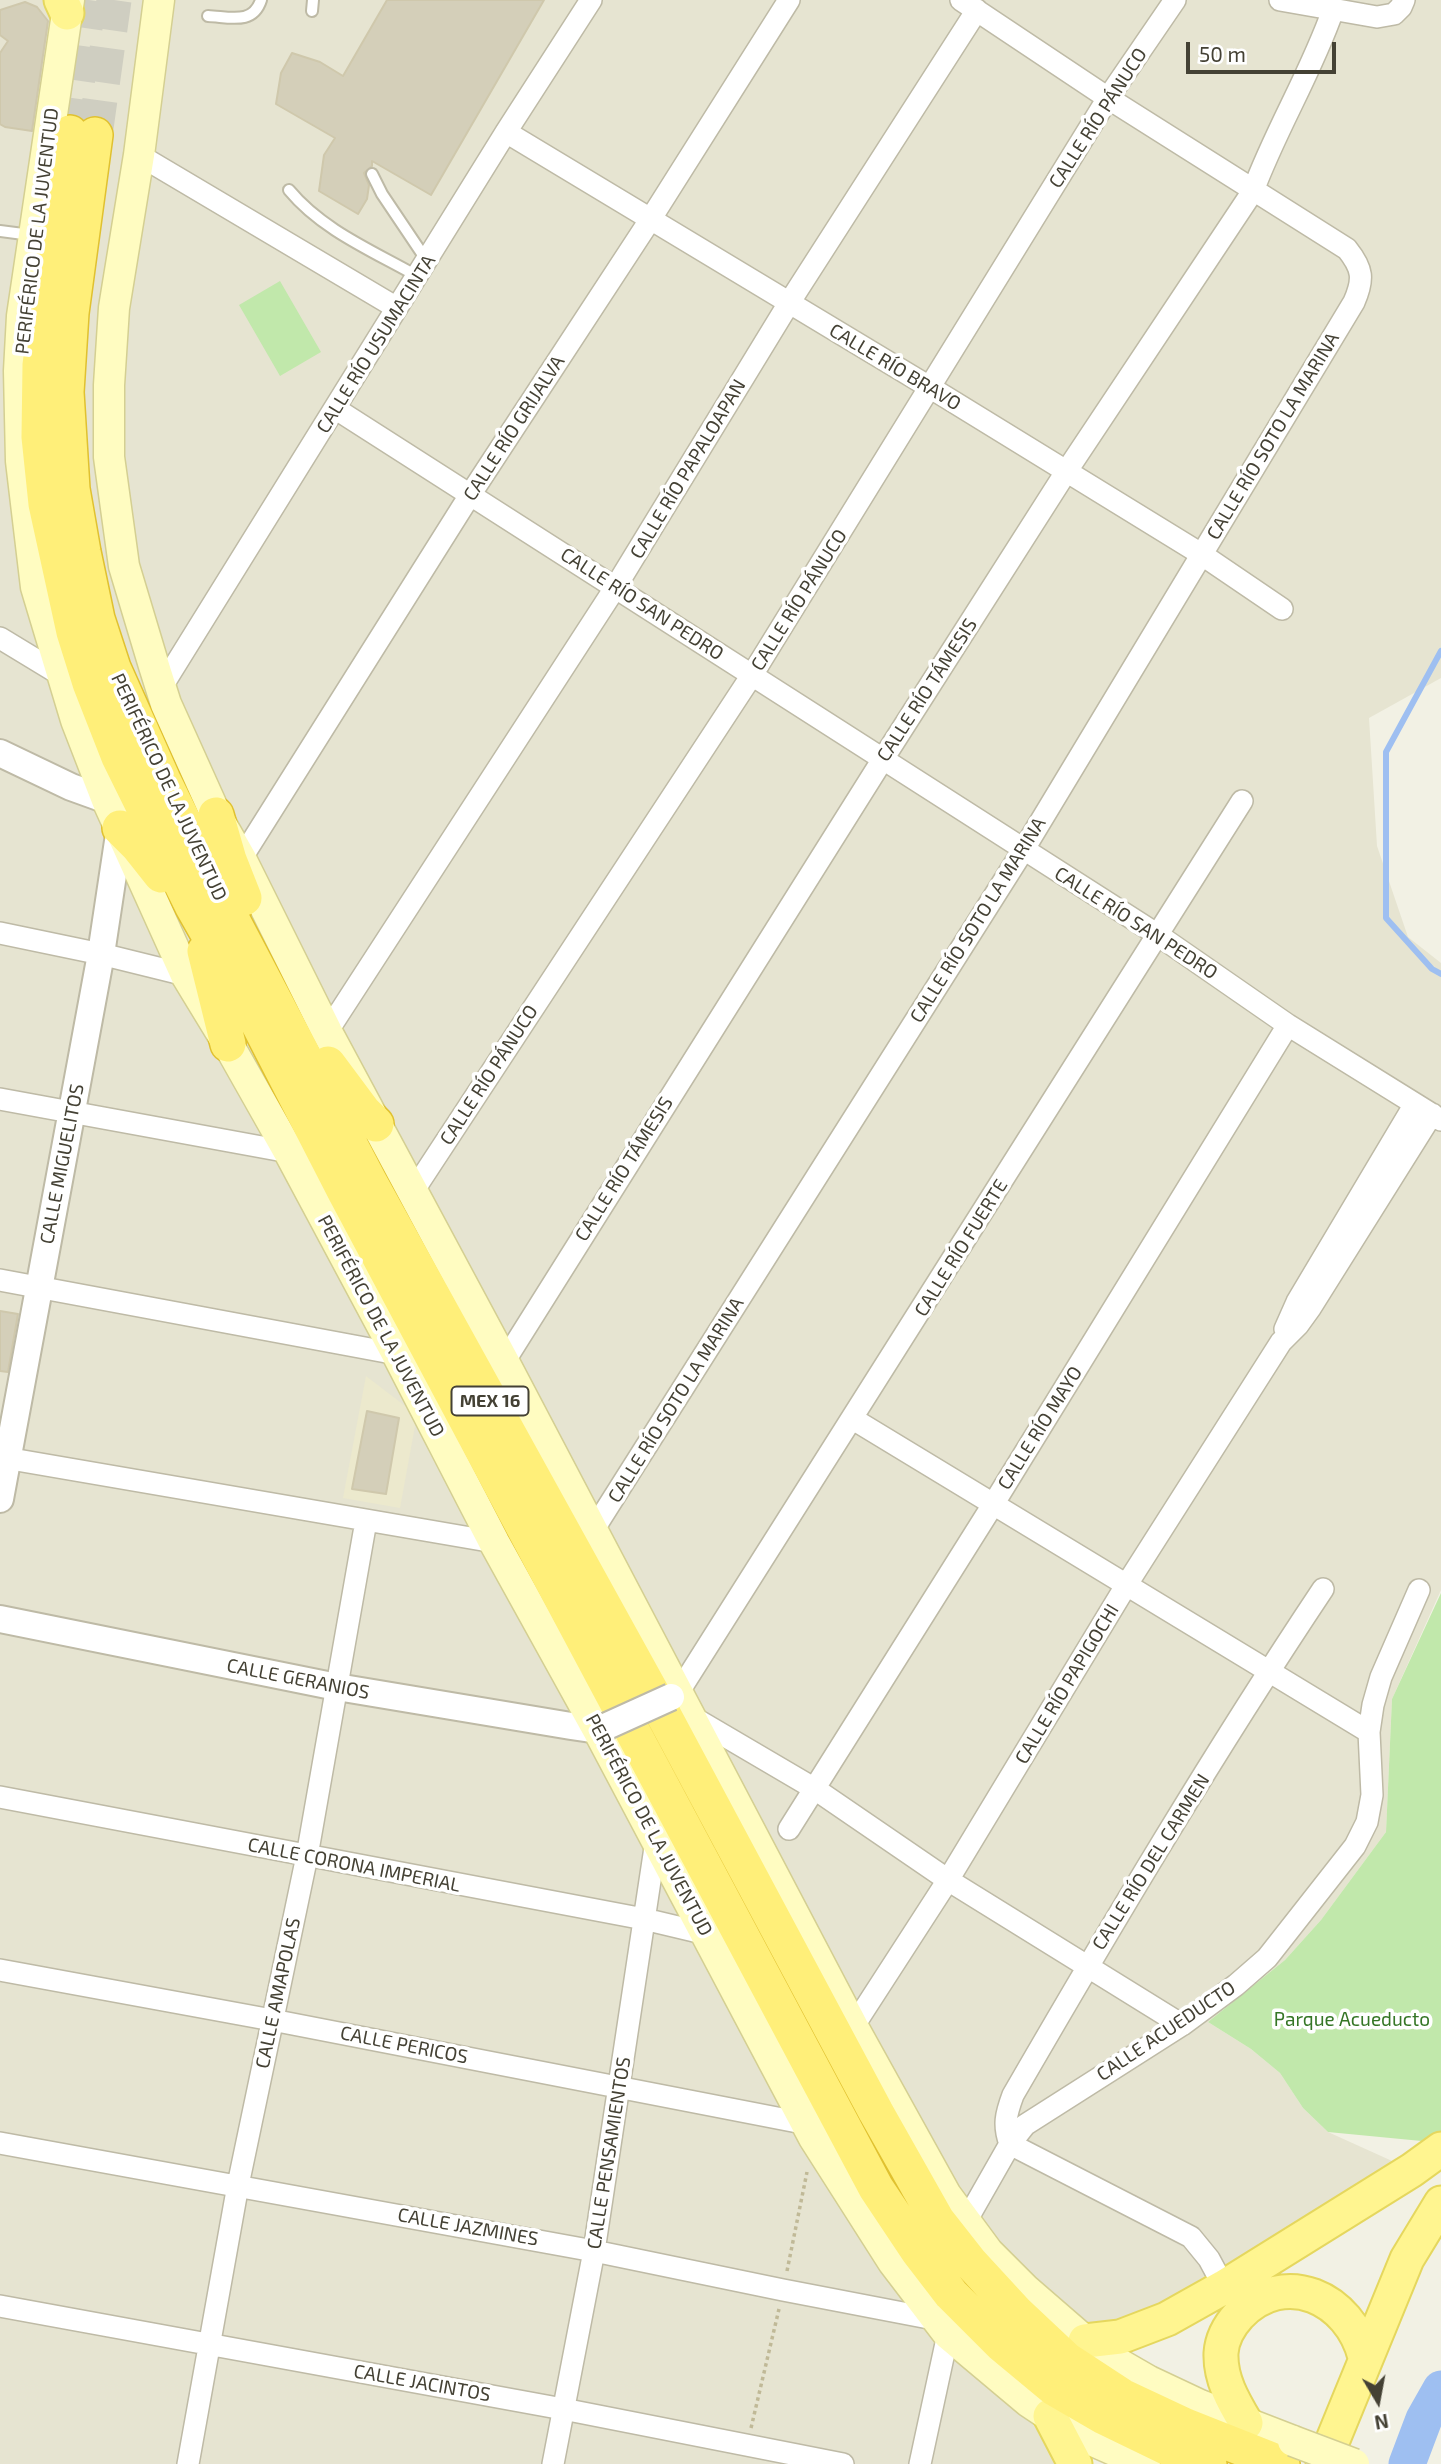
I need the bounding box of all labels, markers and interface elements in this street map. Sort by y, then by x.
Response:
scale bar [1189,28,1340,72]
text: 50 m [1199,41,1246,66]
street label: CALLE RÍO PÁNUCO [1044,44,1152,192]
street label: PERIFÉRICO DE LA JUVENTUD [11,107,63,355]
street label: CALLE RÍO USUMACINTA [312,251,440,437]
street label: CALLE RÍO BRAVO [825,319,965,415]
street label: CALLE RÍO SOTO LA MARINA [1202,328,1344,544]
street label: CALLE RÍO GRIJALVA [459,351,569,505]
street label: CALLE RÍO PAPALOAPAN [625,375,751,563]
street label: CALLE RÍO PÁNUCO [746,525,852,675]
street label: CALLE RÍO SAN PEDRO [556,543,728,665]
street label: CALLE RÍO TÁMESIS [872,614,982,766]
street label: PERIFÉRICO DE LA JUVENTUD [106,670,232,904]
street label: CALLE RÍO SOTO LA MARINA [905,813,1051,1027]
street label: CALLE RÍO SAN PEDRO [1050,862,1222,984]
street label: CALLE RÍO PÁNUCO [435,1001,543,1149]
street label: CALLE MIGUELITOS [35,1082,89,1246]
street label: CALLE RÍO TÁMESIS [570,1093,678,1245]
street label: CALLE RÍO FUERTE [910,1175,1012,1321]
street label: PERIFÉRICO DE LA JUVENTUD [313,1211,449,1441]
street label: CALLE RÍO SOTO LA MARINA [603,1293,749,1507]
street label: CALLE RÍO MAYO [993,1362,1087,1494]
road number: MEX 16 [452,1386,528,1416]
street label: CALLE RÍO PAPIGOCHI [1010,1600,1124,1768]
street label: CALLE GERANIOS [225,1654,371,1704]
street label: PERIFÉRICO DE LA JUVENTUD [581,1710,717,1940]
street label: CALLE RÍO DEL CARMEN [1088,1770,1214,1954]
street label: CALLE CORONA IMPERIAL [246,1833,462,1897]
street label: CALLE AMAPOLAS [251,1916,305,2070]
street label: CALLE ACUEDUCTO [1092,1976,1240,2086]
park label: Parque Acueducto [1274,2009,1430,2031]
street label: CALLE PERICOS [338,2021,470,2069]
street label: CALLE PENSAMIENTOS [583,2055,635,2251]
street label: CALLE JAZMINES [396,2203,540,2251]
street label: CALLE JACINTOS [352,2360,492,2406]
north arrow [1343,2366,1413,2436]
text: N [1373,2410,1390,2435]

